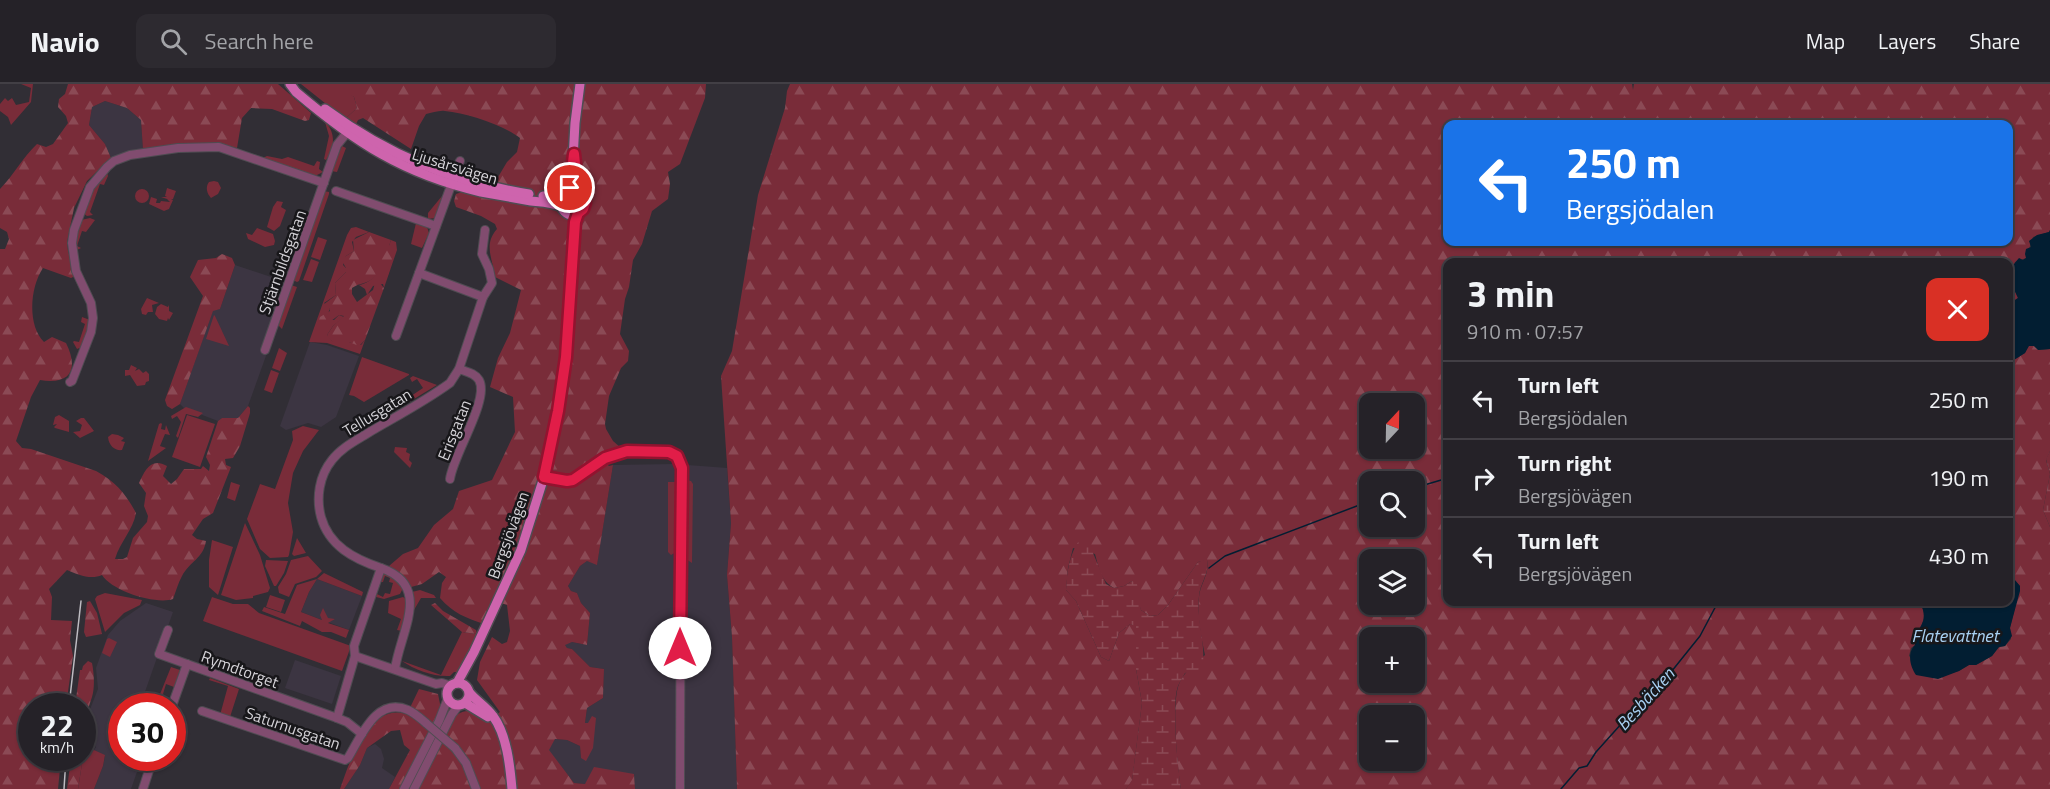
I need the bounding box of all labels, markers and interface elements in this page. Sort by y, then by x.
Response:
search box [136,14,556,68]
text: Navio [30,20,100,63]
text: Search here [205,24,314,58]
icon: search [157,25,190,58]
text: Map [1806,25,1845,57]
text: Layers [1878,25,1936,57]
text: Share [1969,25,2020,57]
text: 250 m [1566,130,1681,194]
street label: Ljusårsvägen [409,142,501,190]
icon: left [1467,144,1545,222]
pin [544,162,595,213]
icon: arrive [553,171,586,204]
text: Bergsjödalen [1566,188,1714,229]
street label: Stjärnbildsgatan [252,206,312,318]
text: 3 min [1467,266,1554,321]
button: close [1926,278,1989,341]
text: 910 m · 07:57 [1467,316,1584,347]
text: Turn left [1518,368,1599,402]
street label: Tellusgatan [338,382,416,442]
text: 250 m [1929,383,1989,417]
icon: left [1467,384,1500,417]
north arrow [1359,393,1425,459]
map controls [1359,393,1425,771]
street label: Erisgatan [431,396,477,464]
text: Bergsjödalen [1518,402,1628,433]
text: Turn right [1518,446,1612,480]
text: 190 m [1929,461,1989,495]
icon: right [1467,462,1500,495]
button: search [1359,471,1425,537]
text: Bergsjövägen [1518,480,1632,511]
street label: Bergsjövägen [481,488,535,582]
text: Turn left [1518,524,1599,558]
text: 430 m [1929,539,1989,573]
icon: left [1467,540,1500,573]
button: layers [1359,549,1425,615]
text: Bergsjövägen [1518,558,1632,589]
position arrow [648,616,712,680]
water label: Flatevattnet [1912,622,2001,649]
button: + [1359,627,1425,693]
street label: Rymdtorget [198,644,282,694]
water label: Besbäcken [1609,661,1681,737]
speed limit sign: 30 [108,693,186,771]
street label: Saturnusgatan [242,700,344,756]
text: 22 [40,702,74,748]
button: − [1359,705,1425,771]
text: km/h [40,736,74,759]

